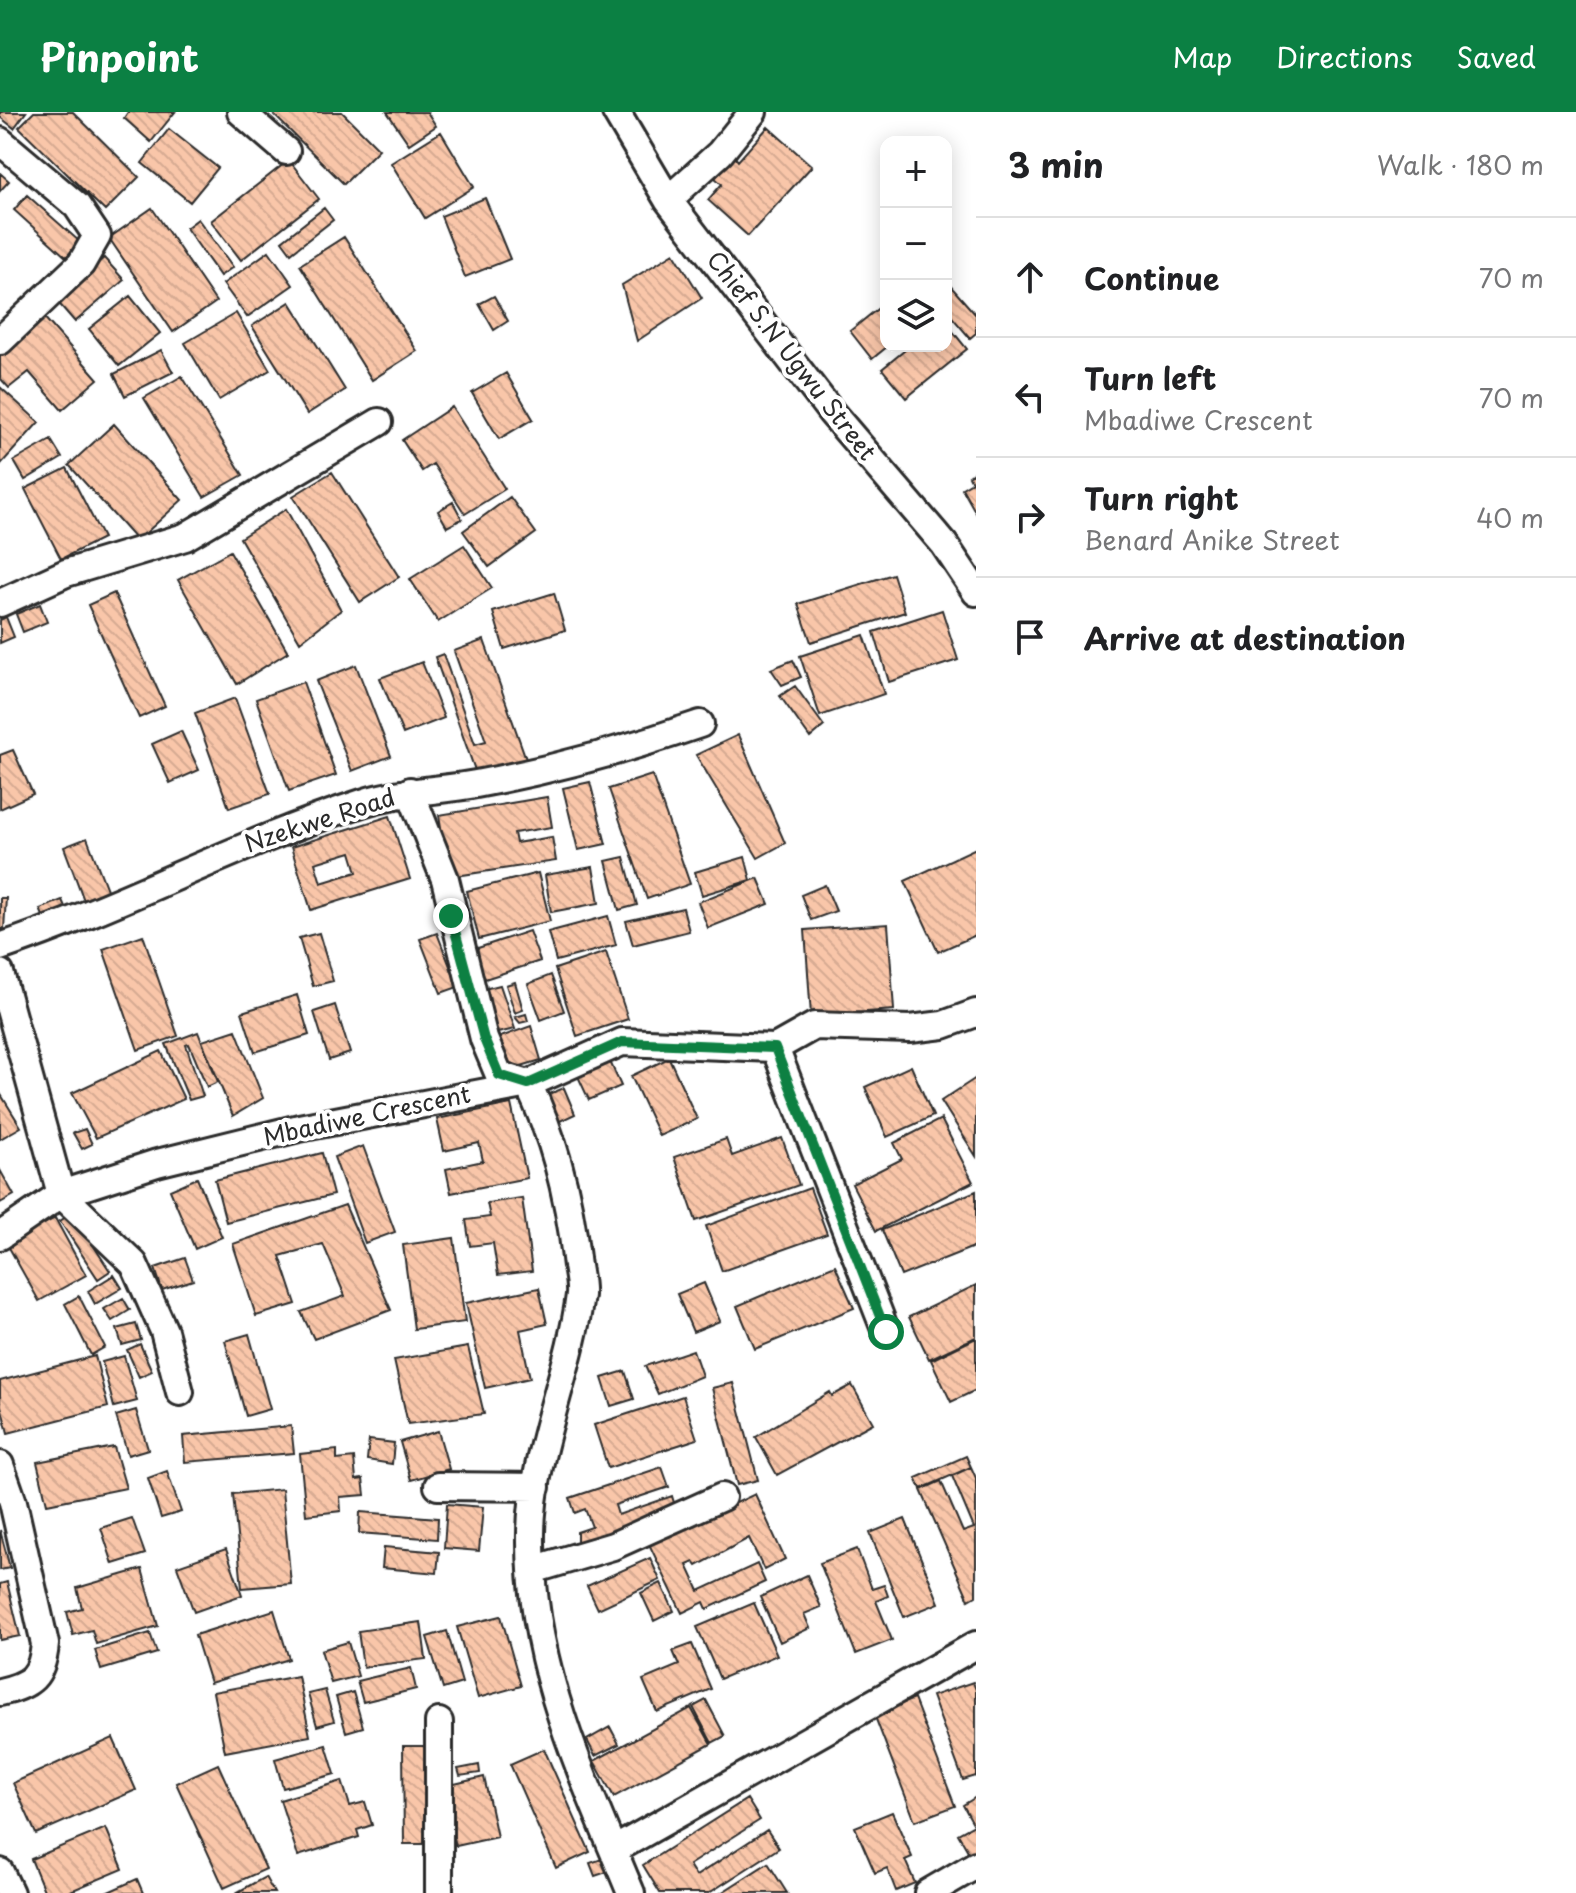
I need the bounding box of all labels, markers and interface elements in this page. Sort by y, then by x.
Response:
text: Pinpoint [40,28,199,85]
text: Map [1173,35,1232,78]
text: Directions [1276,35,1413,78]
text: Saved [1457,35,1536,78]
map controls [880,136,952,352]
button: + [880,136,952,208]
text: 3 min [1008,138,1104,190]
text: Walk · 180 m [1377,145,1544,184]
button: − [880,208,952,280]
street label: Chief S.N Ugwu Street [699,242,886,468]
icon: ahead [1008,255,1052,299]
text: Continue [1084,255,1219,300]
text: 70 m [1479,258,1544,297]
button: layers [880,280,952,352]
text: Turn left [1084,355,1216,400]
icon: left [1008,375,1052,419]
text: 70 m [1479,378,1544,417]
text: Mbadiwe Crescent [1084,400,1313,439]
text: Turn right [1084,475,1239,520]
icon: right [1008,495,1052,539]
text: 40 m [1476,498,1544,537]
text: Benard Anike Street [1084,520,1340,559]
icon: arrive [1008,615,1052,659]
text: Arrive at destination [1084,615,1406,660]
street label: Nzekwe Road [239,778,399,860]
route end [433,898,469,934]
street label: Mbadiwe Crescent [260,1074,474,1154]
route start [868,1314,904,1350]

